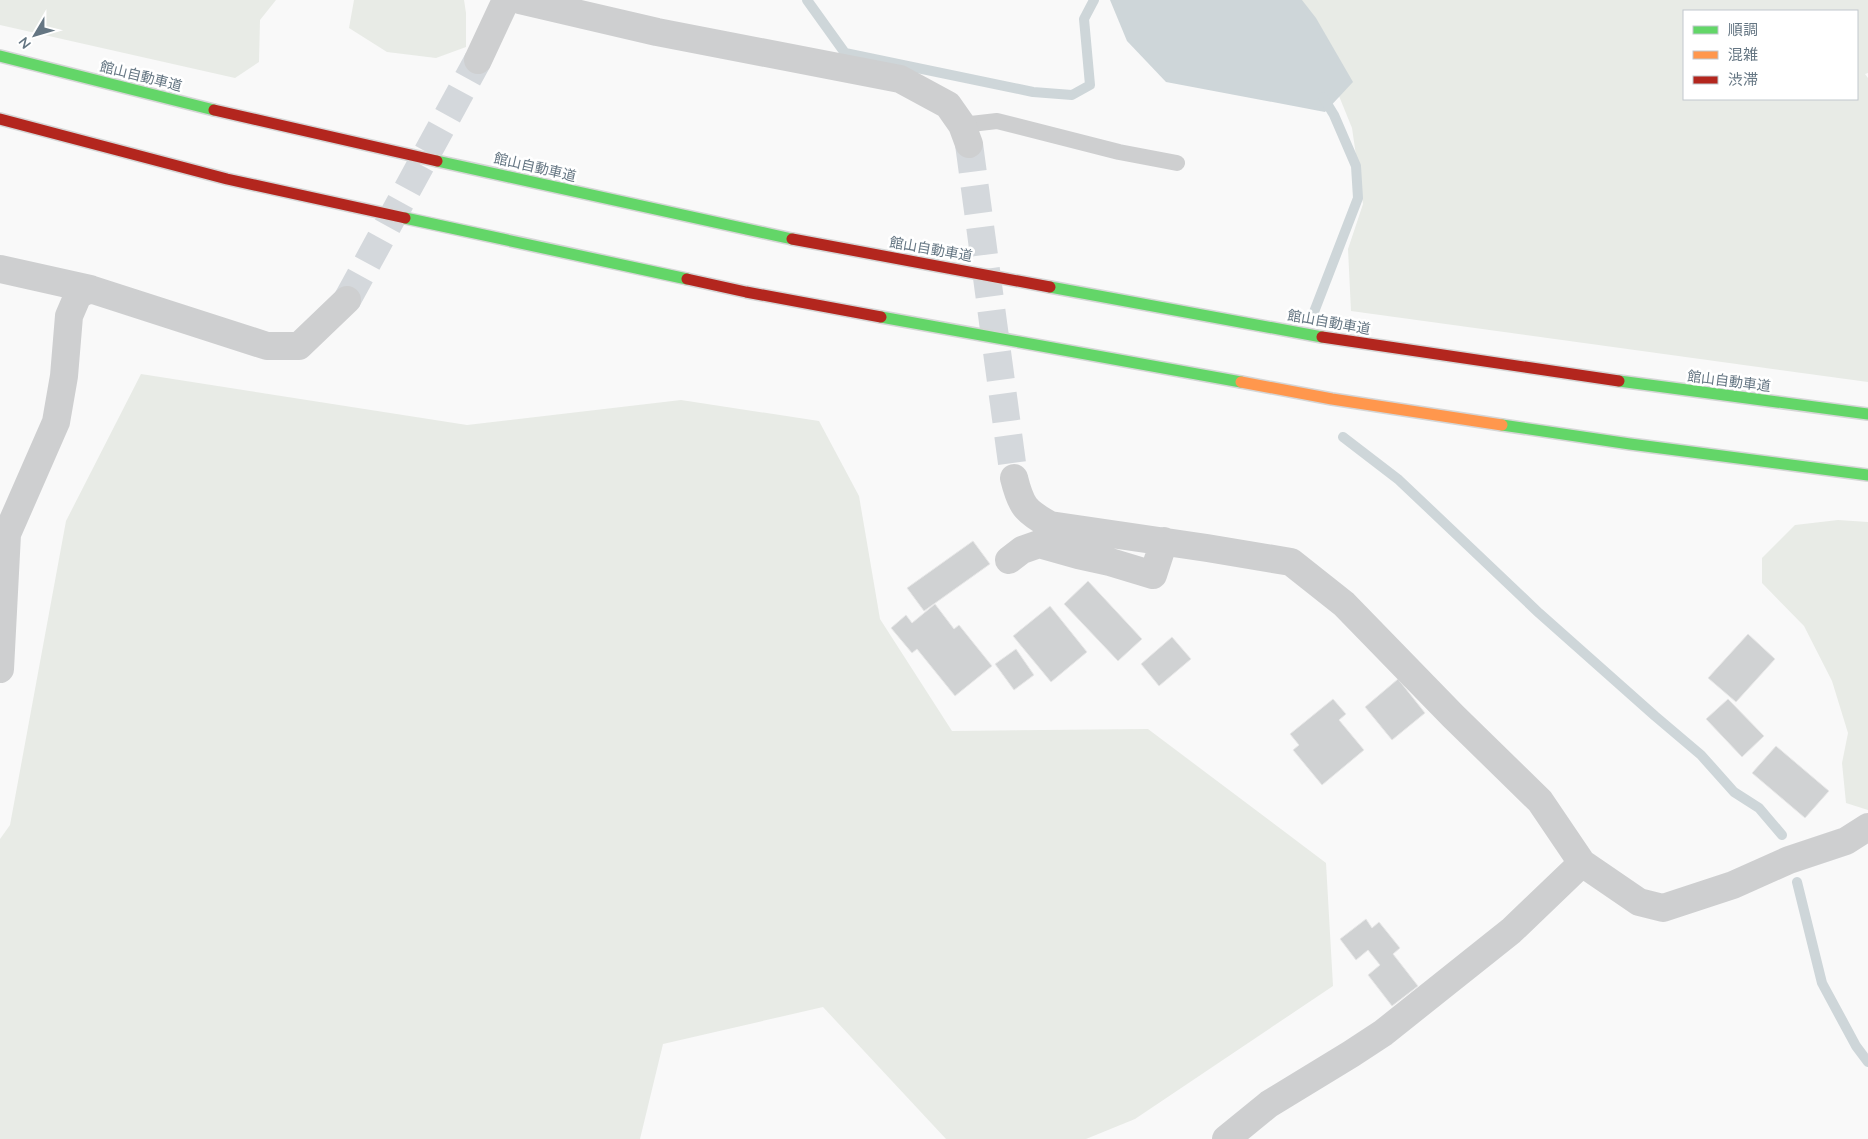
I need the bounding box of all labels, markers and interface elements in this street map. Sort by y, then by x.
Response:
north arrow [10,10,60,60]
legend [1683,10,1858,100]
text: 順調 [1728,20,1758,39]
text: N [14,33,35,53]
text: 混雑 [1728,45,1758,64]
street label: 館山自動車道 [98,57,184,95]
text: 渋滞 [1728,70,1758,89]
street label: 館山自動車道 [492,149,578,185]
street label: 館山自動車道 [888,233,974,265]
street label: 館山自動車道 [1286,306,1372,338]
street label: 館山自動車道 [1686,367,1772,395]

